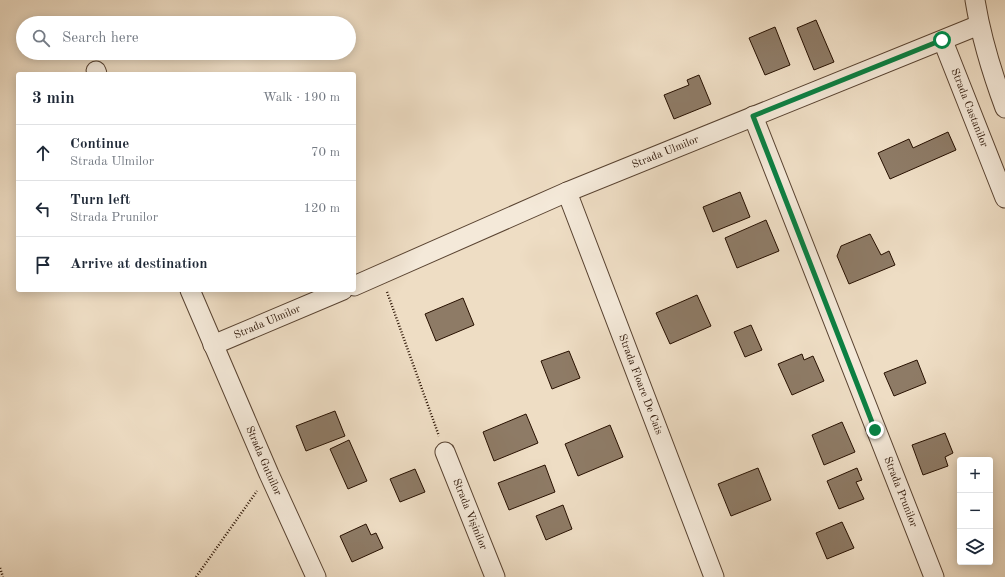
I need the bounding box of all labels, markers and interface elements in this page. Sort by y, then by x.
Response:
search box [16,16,356,60]
icon: search [30,27,52,49]
text: Search here [62,31,139,46]
route start [933,31,951,49]
street label: Strada Castanilor [949,67,990,149]
text: 3 min [32,90,75,107]
text: Walk · 190 m [263,91,340,104]
street label: Strada Ulmilor [630,133,701,171]
text: Continue [70,137,129,152]
icon: ahead [32,142,54,164]
text: 70 m [311,146,340,159]
text: Strada Ulmilor [70,155,154,168]
text: Turn left [70,193,130,208]
icon: left [32,198,54,220]
text: 120 m [303,202,340,215]
text: Strada Prunilor [70,211,158,224]
icon: arrive [32,254,54,276]
text: Arrive at destination [70,257,208,272]
street label: Strada Ulmilor [232,303,303,341]
street label: Strada Floare De Cais [616,333,665,436]
route end [866,421,884,439]
street label: Strada Gutuilor [244,425,284,498]
street label: Strada Prunilor [882,455,920,529]
map controls [957,457,993,565]
button: + [957,457,993,493]
street label: Strada Vișinilor [451,477,489,552]
button: − [957,493,993,529]
button: layers [957,529,993,565]

